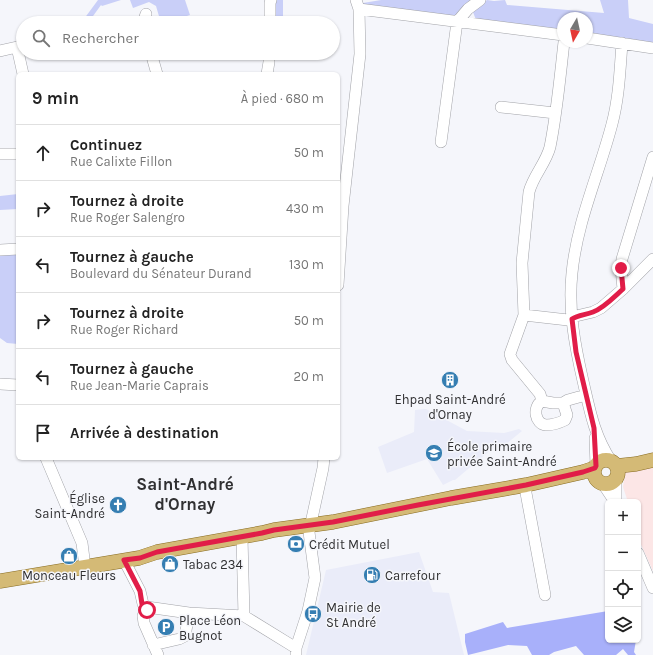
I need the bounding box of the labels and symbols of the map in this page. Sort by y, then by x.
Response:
north arrow [557,12,593,48]
route end [612,259,630,277]
building icon: Ehpad Saint-André d'Ornay [440,370,460,390]
place label: Ehpad Saint-André d'Ornay [394,392,506,422]
place label: École primaire privée Saint-André [447,437,557,469]
school or university icon: École primaire privée Saint-André [424,443,444,463]
district label: Saint-André d'Ornay [136,474,234,514]
place label: Église Saint-André [34,489,105,521]
church icon: Église Saint-André [108,495,128,515]
bank icon: Crédit Mutuel [286,534,306,554]
place label: Crédit Mutuel [309,537,390,552]
shop icon: Monceau Fleurs [59,546,79,566]
shop icon: Tabac 234 [160,554,180,574]
place label: Tabac 234 [183,557,243,572]
fuel station icon: Carrefour [362,565,382,585]
place label: Monceau Fleurs [22,568,116,583]
place label: Carrefour [385,568,441,583]
place label: Mairie de St André [326,600,381,630]
route start [138,601,156,619]
bus stop icon: Mairie de St André [303,604,323,624]
place label: Place Léon Bugnot [179,613,241,643]
parking icon: Place Léon Bugnot [156,617,176,637]

